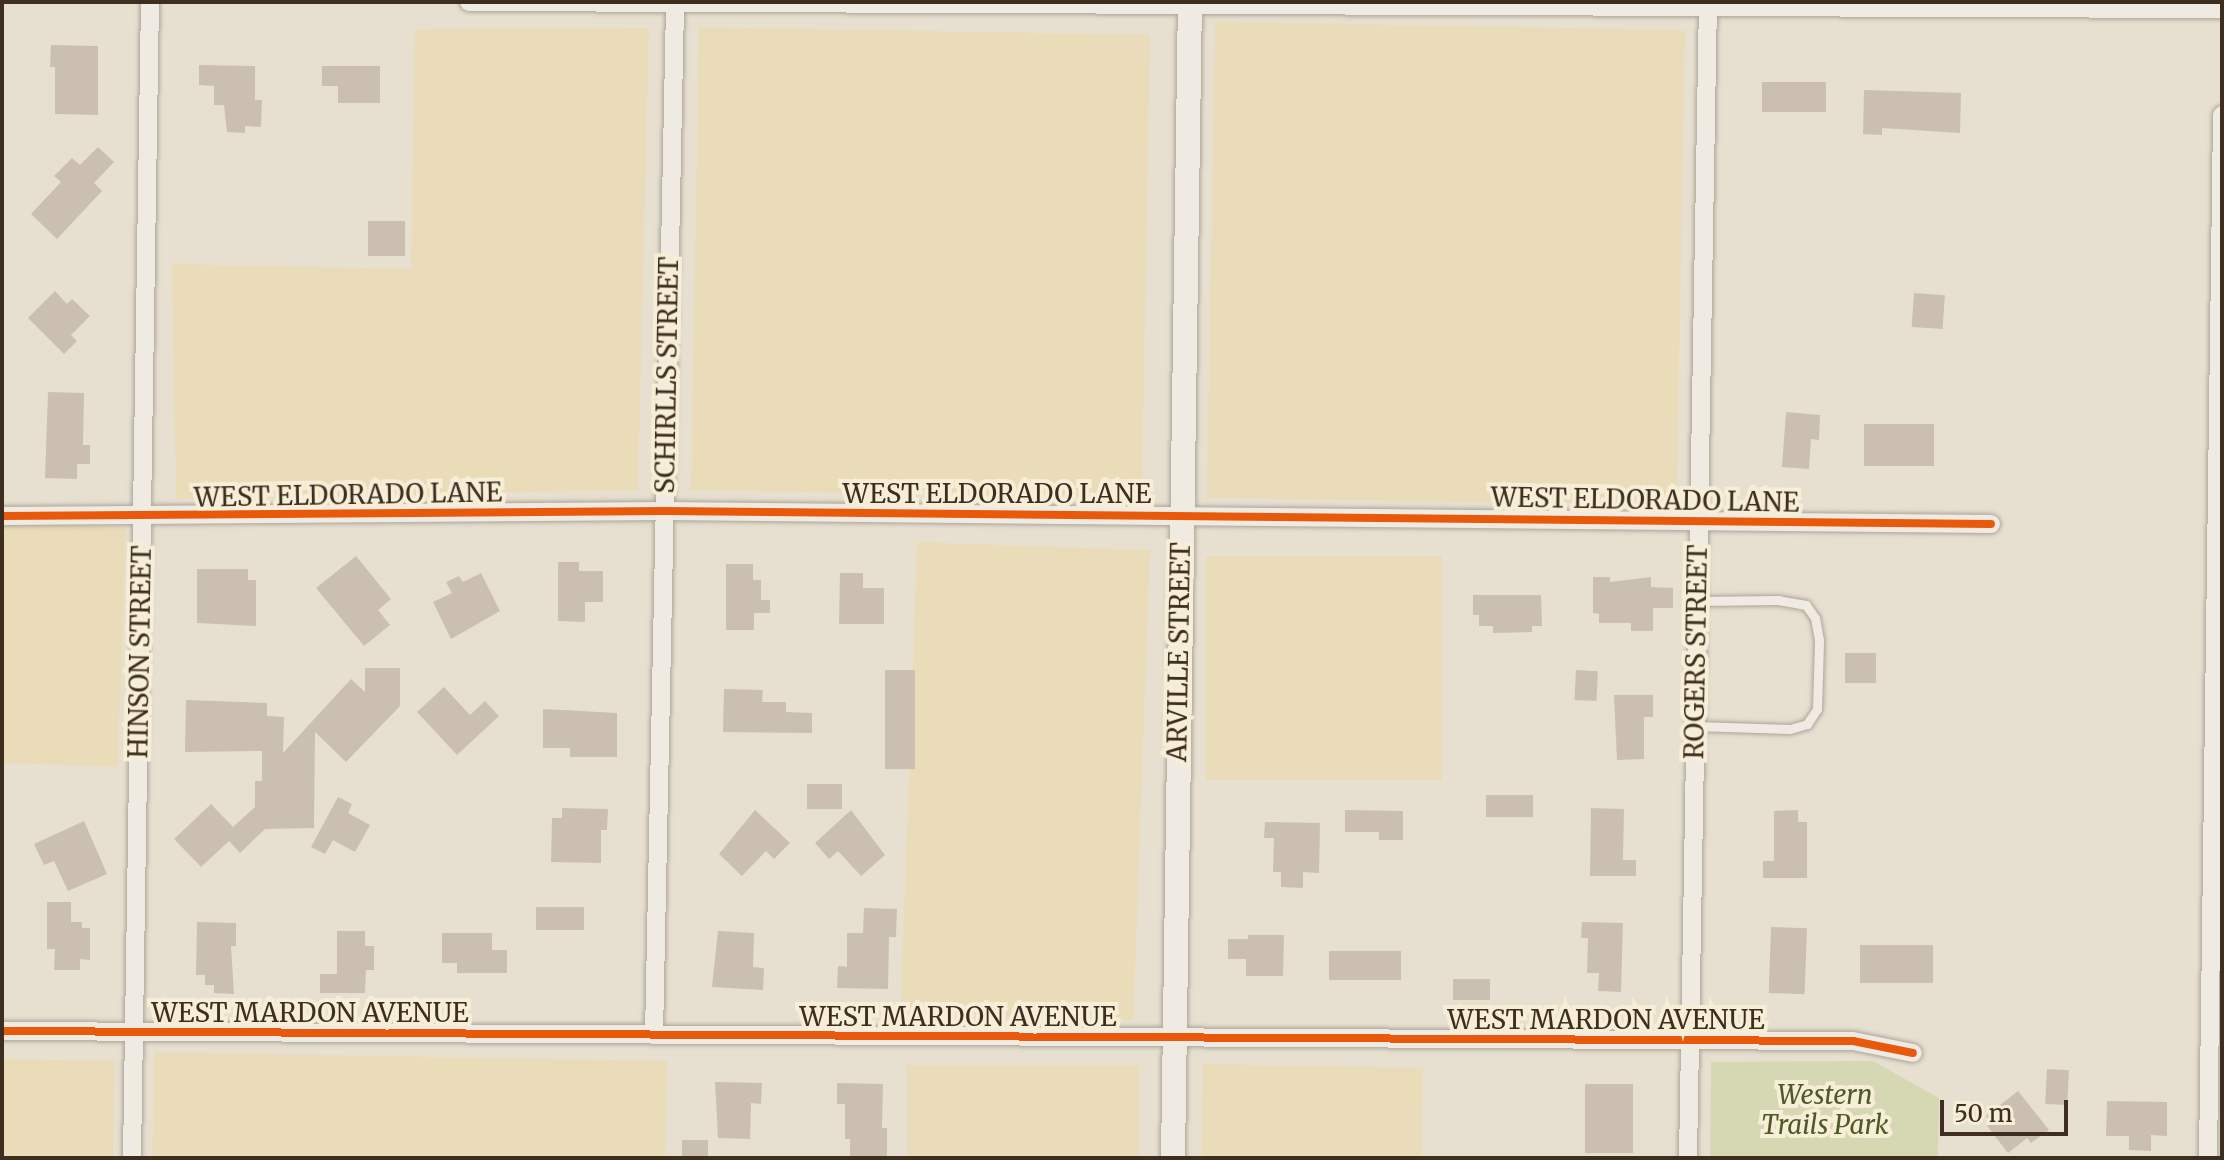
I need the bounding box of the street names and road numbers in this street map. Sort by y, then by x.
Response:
street label: SCHIRLLS STREET [649,256,685,494]
street label: WEST ELDORADO LANE [194,477,502,513]
street label: WEST ELDORADO LANE [843,478,1151,510]
street label: WEST ELDORADO LANE [1491,482,1799,518]
street label: ARVILLE STREET [1161,542,1197,762]
street label: ROGERS STREET [1679,544,1713,760]
street label: HINSON STREET [123,545,157,759]
street label: WEST MARDON AVENUE [151,997,469,1029]
street label: WEST MARDON AVENUE [799,1001,1117,1033]
street label: WEST MARDON AVENUE [1447,1004,1765,1036]

